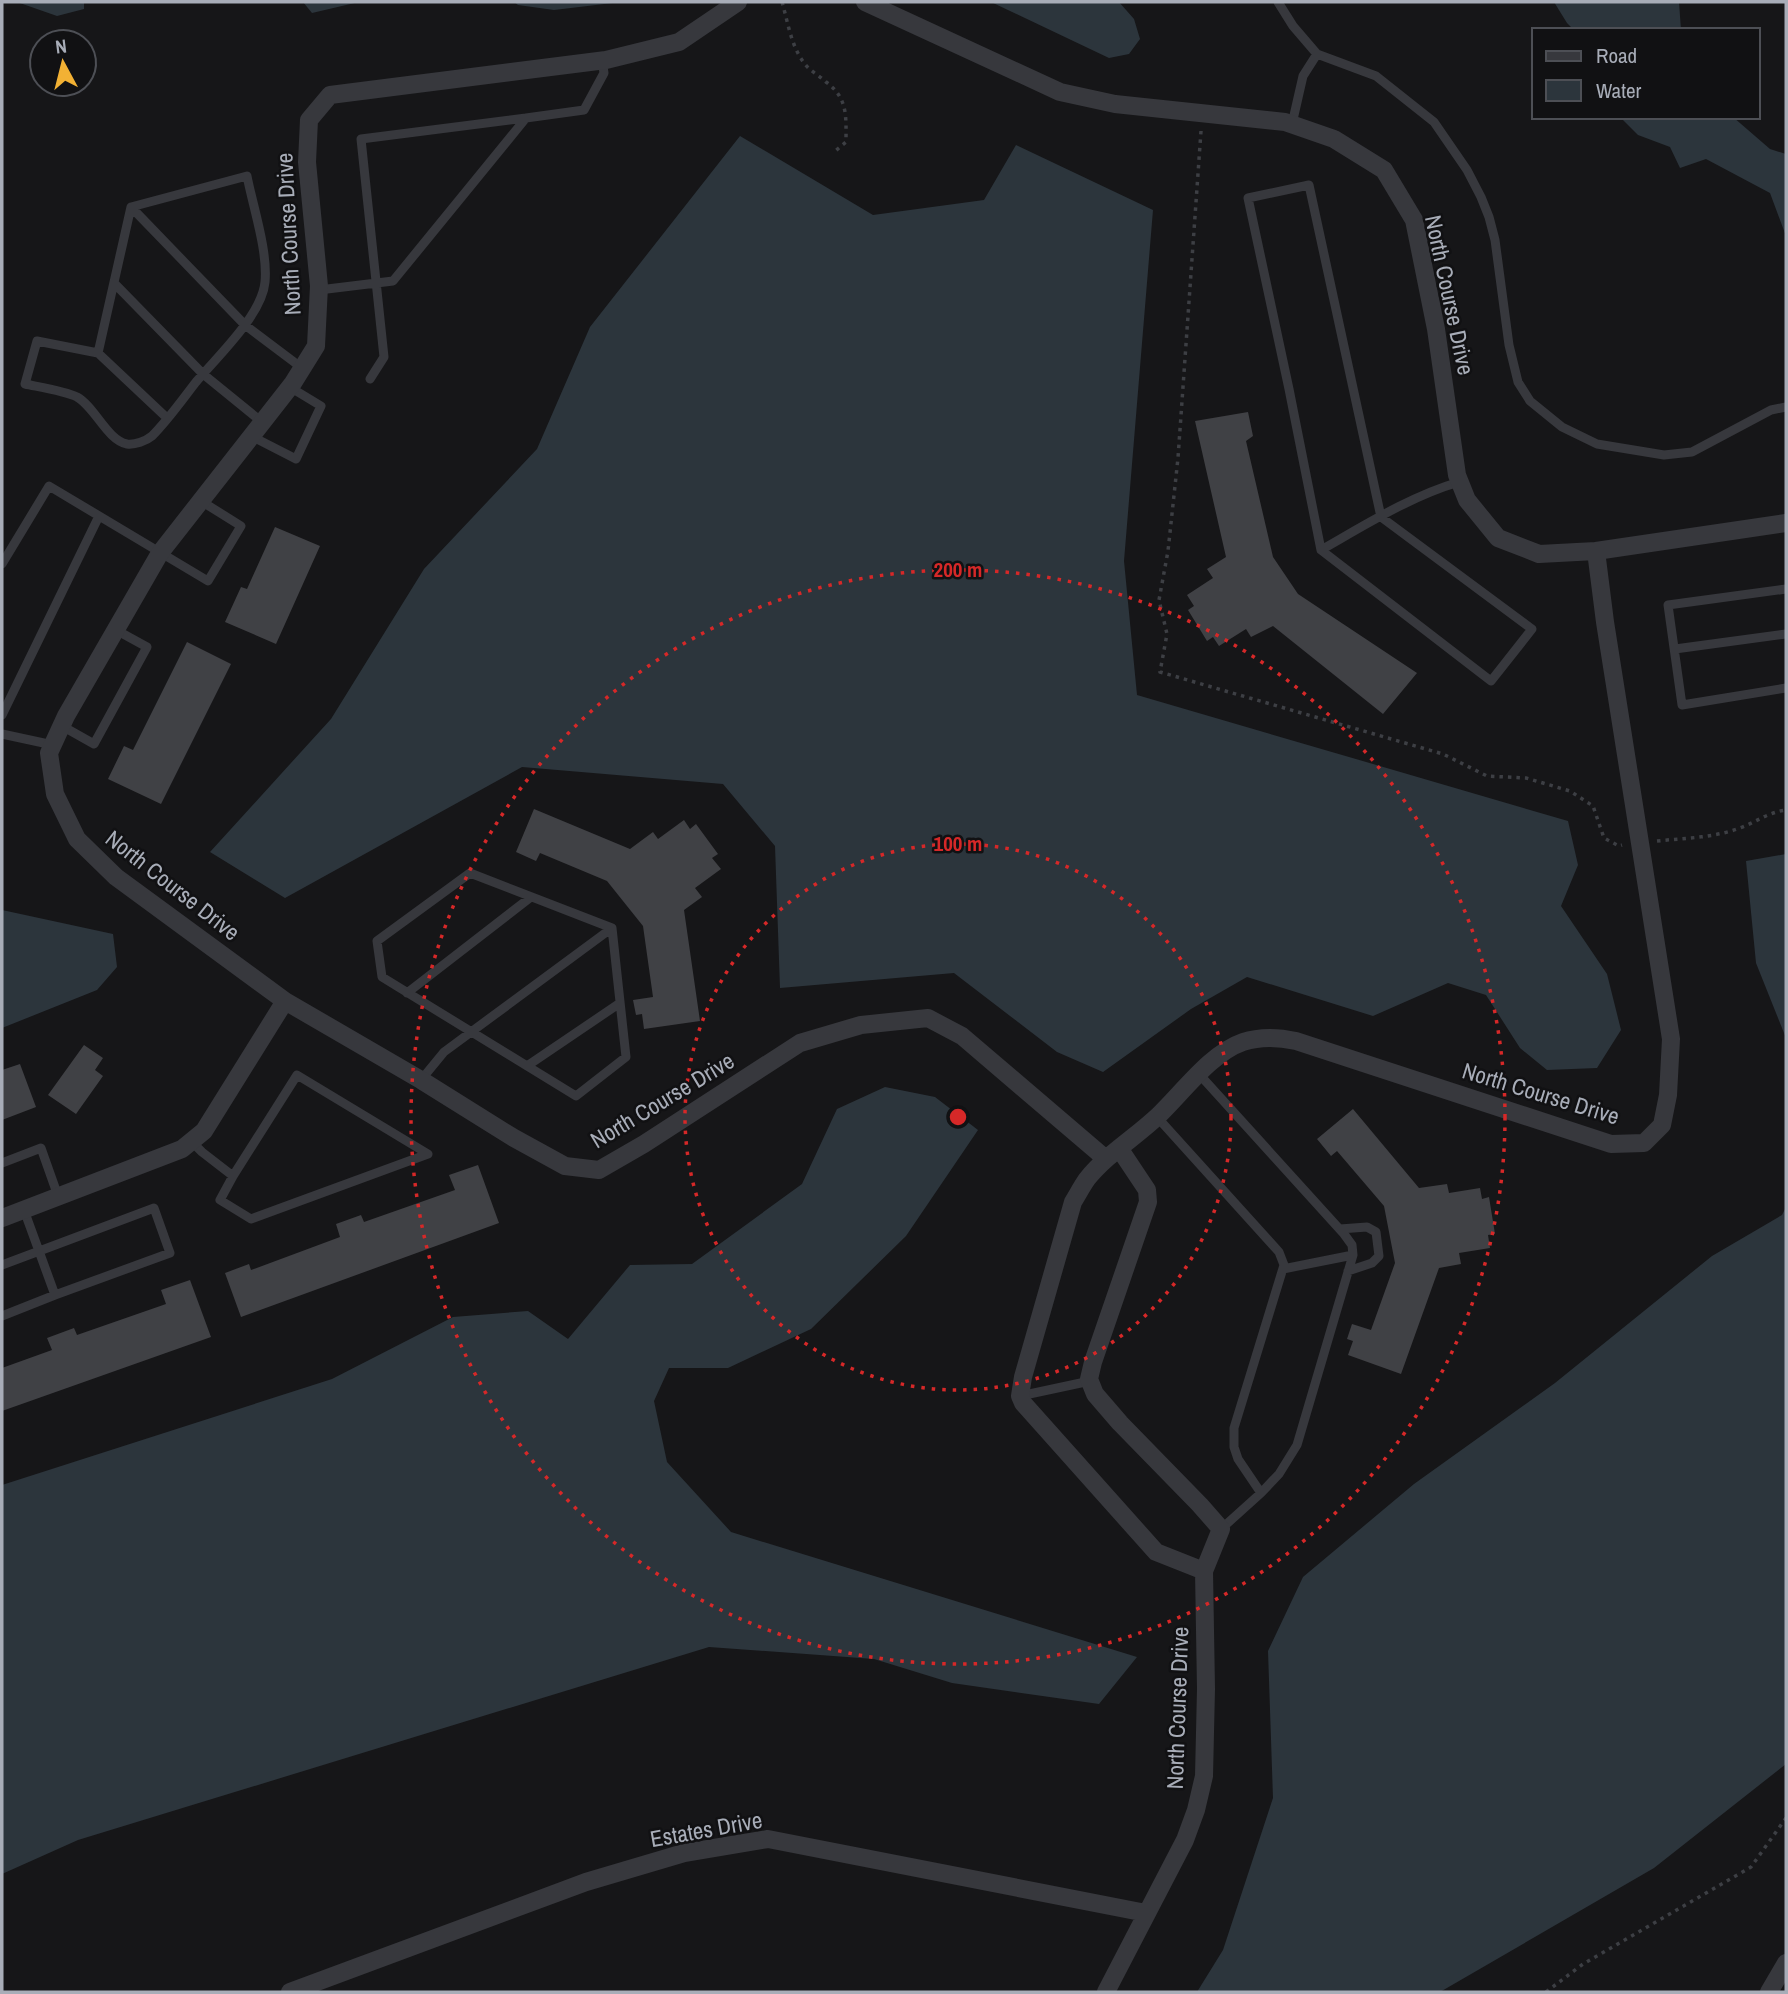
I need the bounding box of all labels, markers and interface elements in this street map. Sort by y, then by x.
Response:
north arrow [28,28,98,98]
legend [1532,28,1760,119]
text: N [54,33,68,60]
text: Road [1596,41,1637,70]
text: Water [1596,76,1642,105]
street label: North Course Drive [268,152,308,316]
street label: North Course Drive [1418,212,1482,378]
text: 200 m [934,555,982,584]
street label: North Course Drive [99,823,247,947]
text: 100 m [934,829,982,858]
street label: North Course Drive [584,1045,740,1155]
street label: North Course Drive [1459,1054,1623,1132]
centre of rings [946,1105,970,1129]
street label: North Course Drive [1159,1626,1195,1790]
street label: Estates Drive [648,1804,764,1854]

